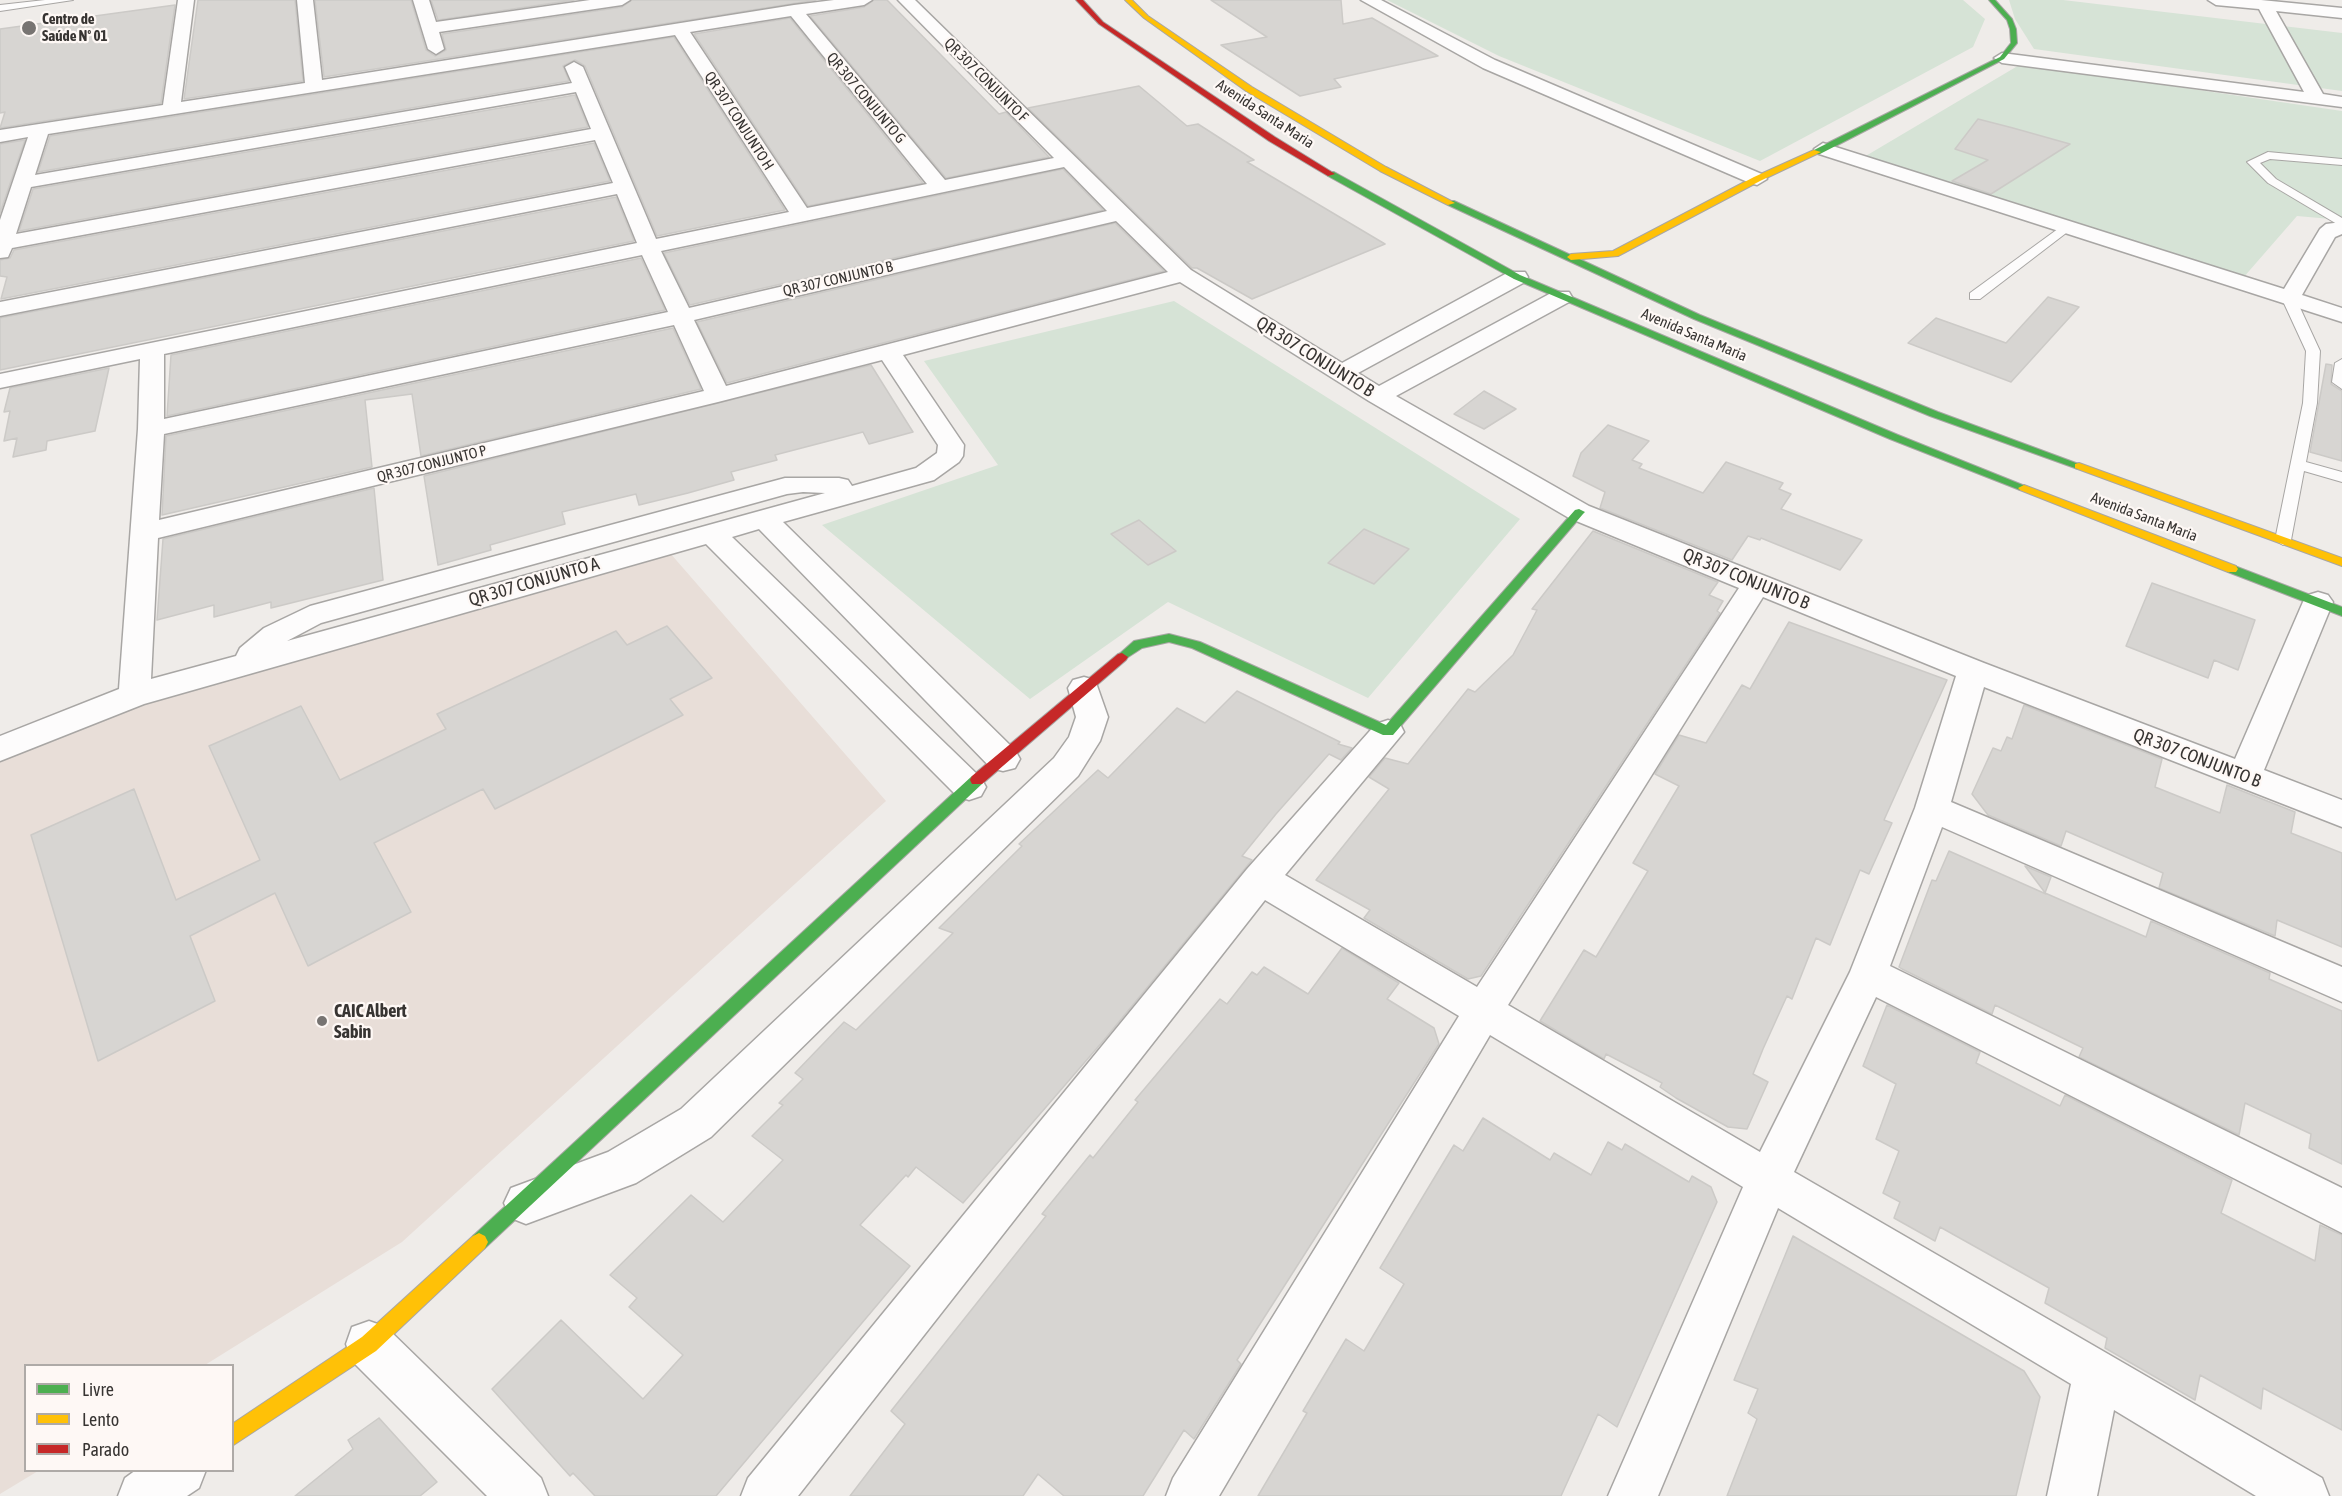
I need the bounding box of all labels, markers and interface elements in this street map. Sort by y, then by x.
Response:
place label: Centro de Saúde Nº 01 [42,10,108,45]
marker: Centro de Saúde Nº 01 [20,19,38,37]
street label: QR 307 CONJUNTO F [940,34,1032,126]
street label: QR 307 CONJUNTO G [823,49,909,147]
street label: QR 307 CONJUNTO H [700,68,778,174]
street label: Avenida Santa Maria [1213,76,1317,152]
street label: QR 307 CONJUNTO B [781,258,895,300]
street label: Avenida Santa Maria [1639,305,1749,365]
street label: QR 307 CONJUNTO B [1252,312,1378,402]
street label: QR 307 CONJUNTO P [375,442,489,486]
street label: Avenida Santa Maria [2088,488,2200,546]
street label: QR 307 CONJUNTO B [1679,544,1813,614]
street label: QR 307 CONJUNTO A [466,553,602,611]
street label: QR 307 CONJUNTO B [2130,724,2264,792]
place label: CAIC Albert Sabin [334,1000,407,1042]
marker: CAIC Albert Sabin [315,1014,329,1028]
legend [24,1364,234,1472]
text: Livre [82,1379,114,1400]
text: Lento [82,1409,119,1430]
text: Parado [82,1439,129,1460]

